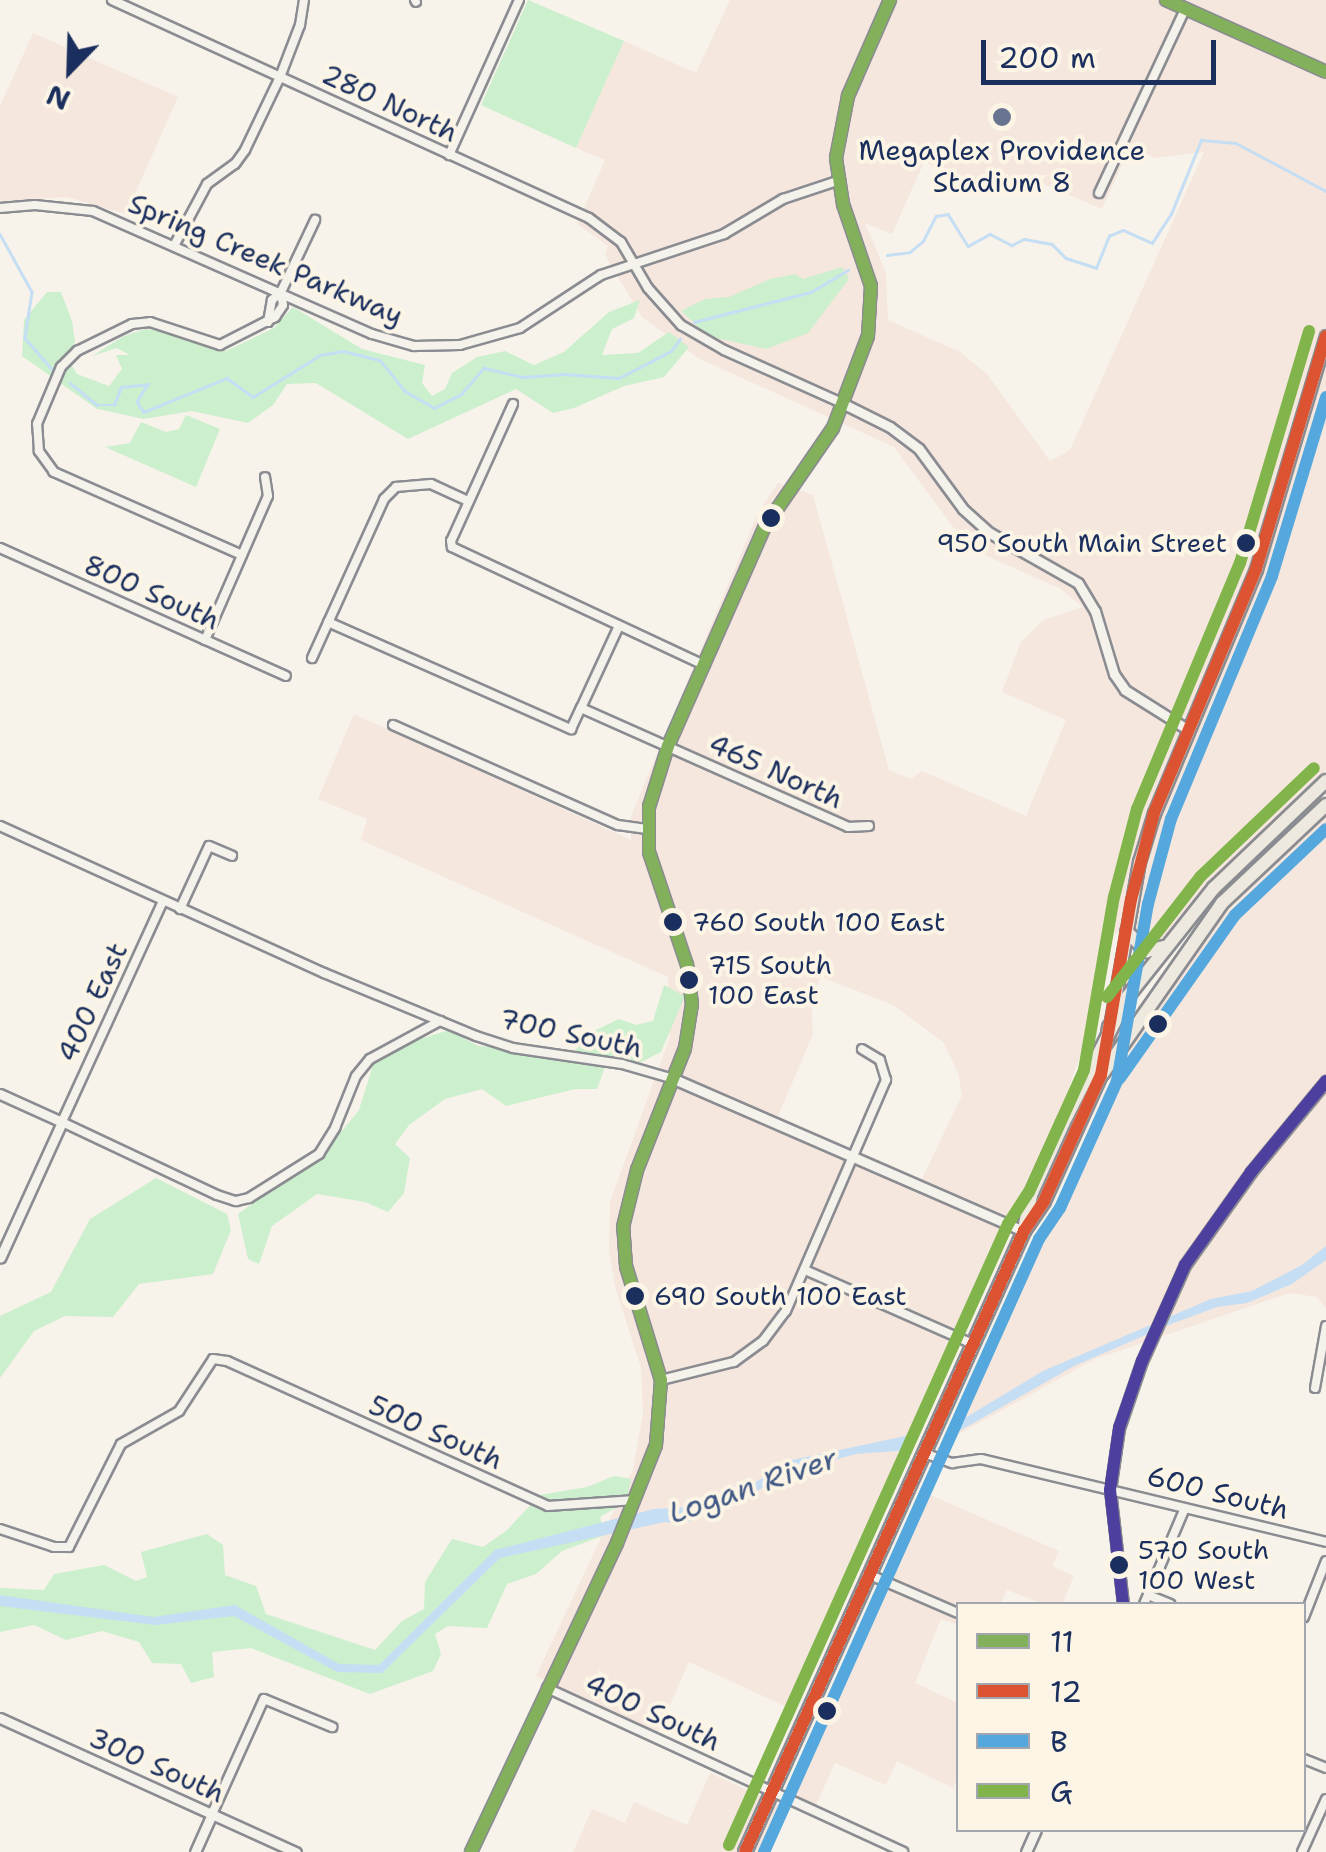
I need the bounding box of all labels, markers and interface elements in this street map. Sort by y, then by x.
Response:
north arrow [20,20,120,120]
scale bar [986,20,1221,82]
text: 200 m [998,37,1096,78]
street label: 280 North [317,57,463,149]
text: N [41,76,76,119]
marker: Megaplex Providence Stadium 8 [991,106,1013,128]
place label: Megaplex Providence Stadium 8 [859,133,1145,199]
street label: Spring Creek Parkway [124,186,408,332]
unlabelled marker [761,508,781,528]
place label: 950 South Main Street [936,527,1227,559]
marker: 950 South Main Street [1236,533,1256,553]
street label: 800 South [79,547,225,637]
street label: 465 North [704,726,848,816]
place label: 760 South 100 East [692,906,945,938]
marker: 760 South 100 East [663,912,683,932]
street label: 400 East [50,937,134,1067]
place label: 715 South 100 East [708,949,832,1010]
marker: 715 South 100 East [679,970,699,990]
street label: 700 South [497,1001,645,1065]
unlabelled marker [1148,1014,1168,1034]
place label: 690 South 100 East [654,1280,907,1312]
marker: 690 South 100 East [625,1286,645,1306]
street label: 500 South [364,1388,508,1476]
water label: Logan River [664,1440,842,1532]
street label: 600 South [1144,1458,1292,1526]
place label: 570 South 100 West [1138,1534,1269,1596]
marker: 570 South 100 West [1109,1555,1129,1575]
legend [956,1602,1306,1832]
text: 11 [1050,1621,1074,1662]
street label: 400 South [580,1666,726,1758]
text: 12 [1050,1671,1082,1712]
unlabelled marker [817,1701,837,1721]
street label: 300 South [84,1720,230,1810]
text: B [1050,1721,1068,1762]
text: G [1050,1771,1073,1812]

